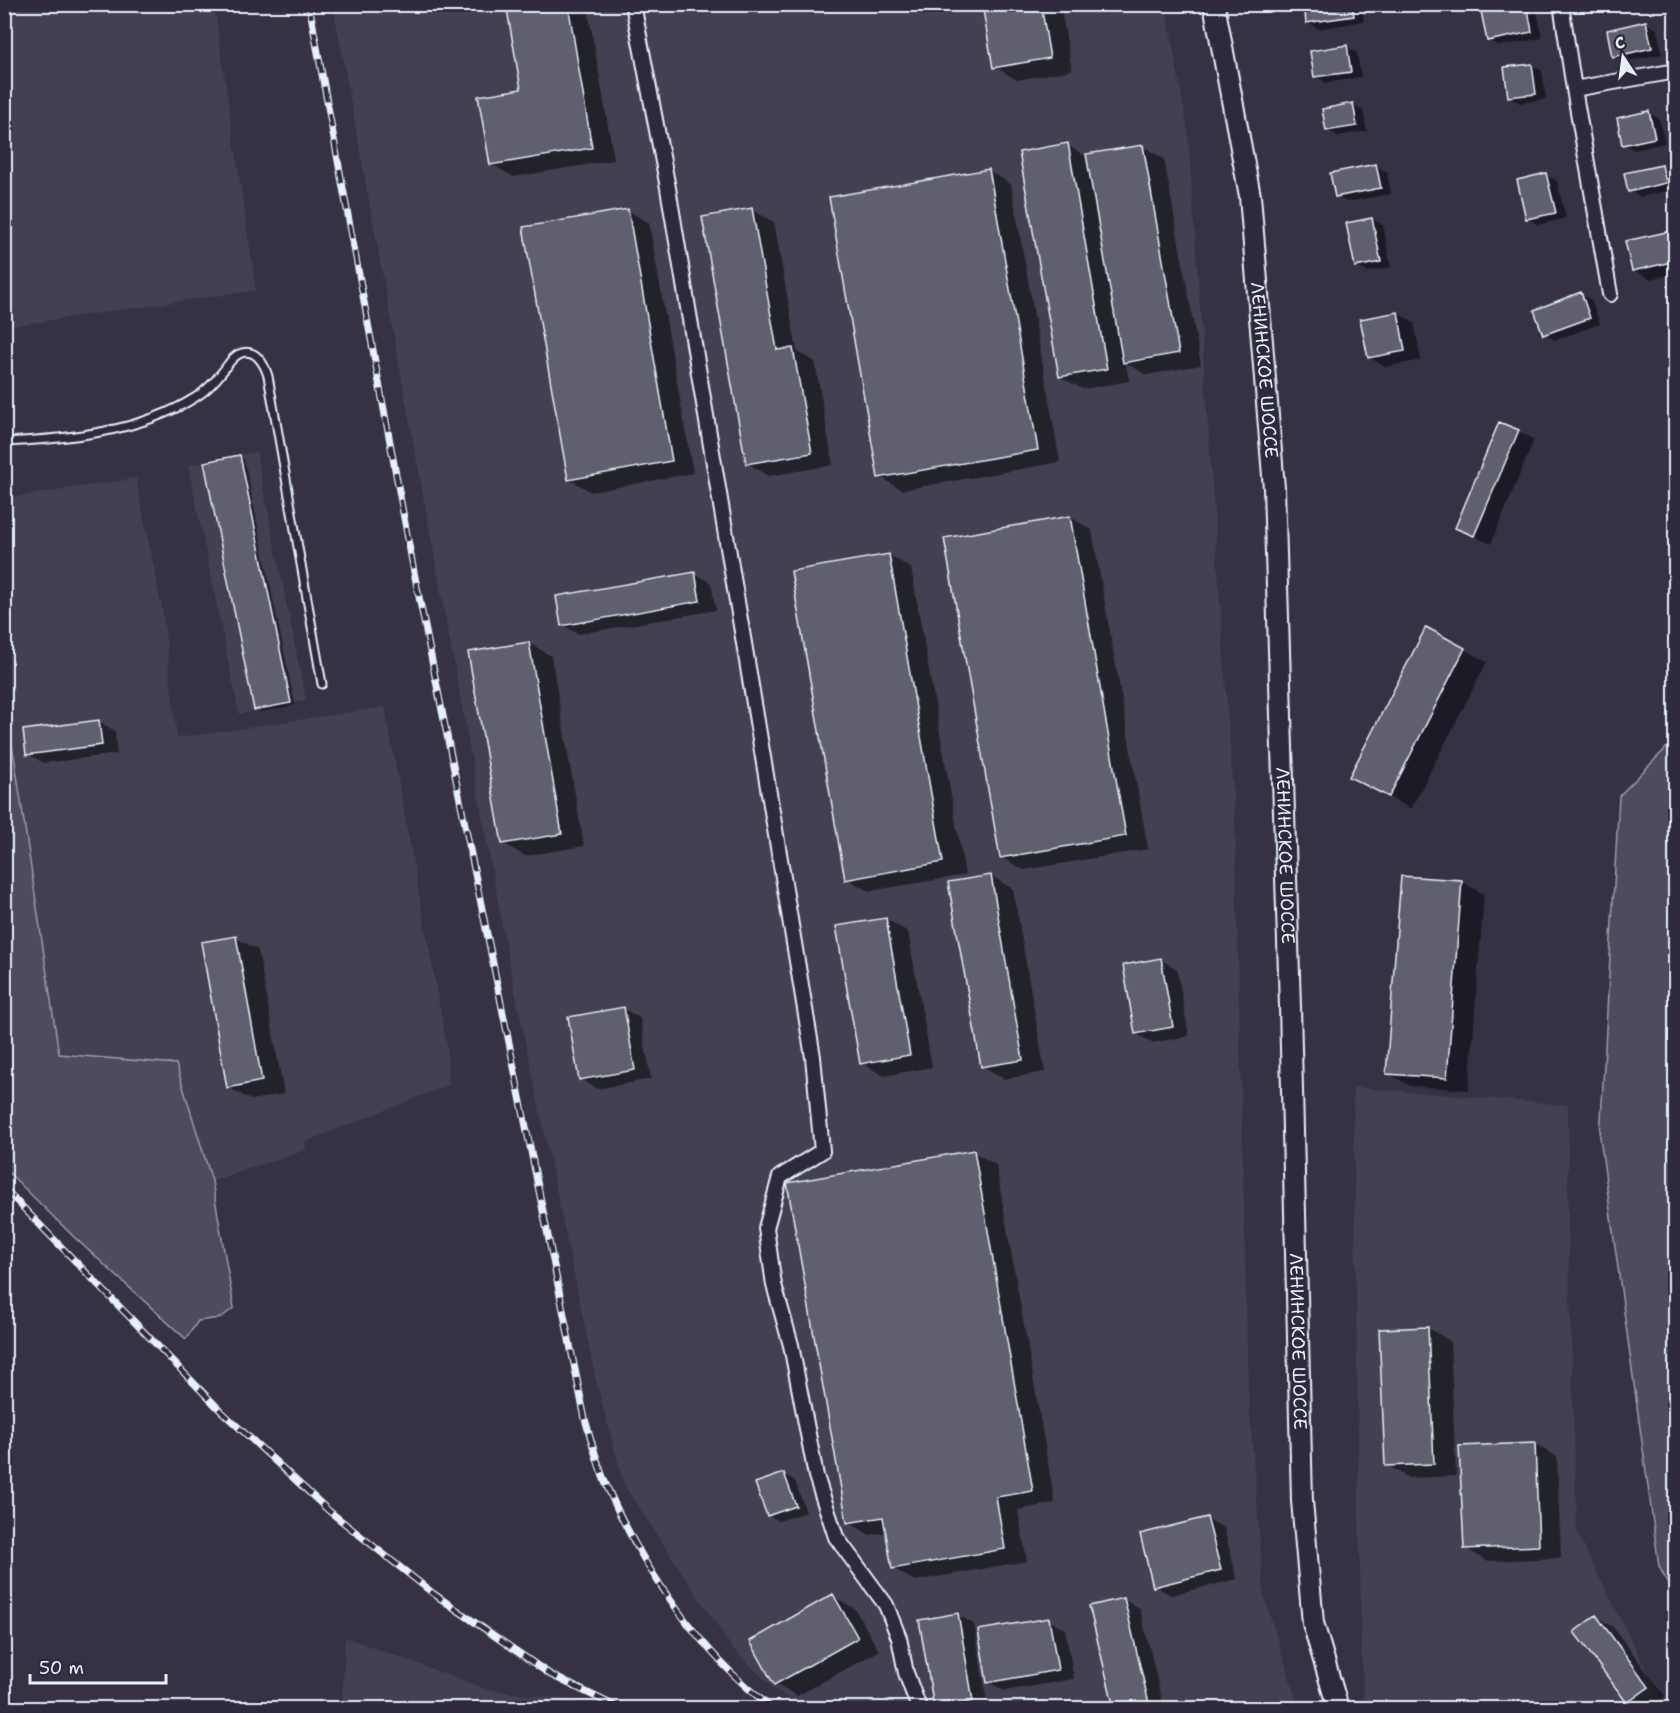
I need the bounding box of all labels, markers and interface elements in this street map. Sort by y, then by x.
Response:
north arrow [1593,27,1653,87]
text: С [1613,31,1627,54]
street label: ЛЕНИНСКОЕ ШОССЕ [1245,281,1284,459]
street label: ЛЕНИНСКОЕ ШОССЕ [1271,767,1300,944]
street label: ЛЕНИНСКОЕ ШОССЕ [1284,1253,1312,1430]
scale bar [30,1647,166,1685]
text: 50 m [39,1656,84,1680]

